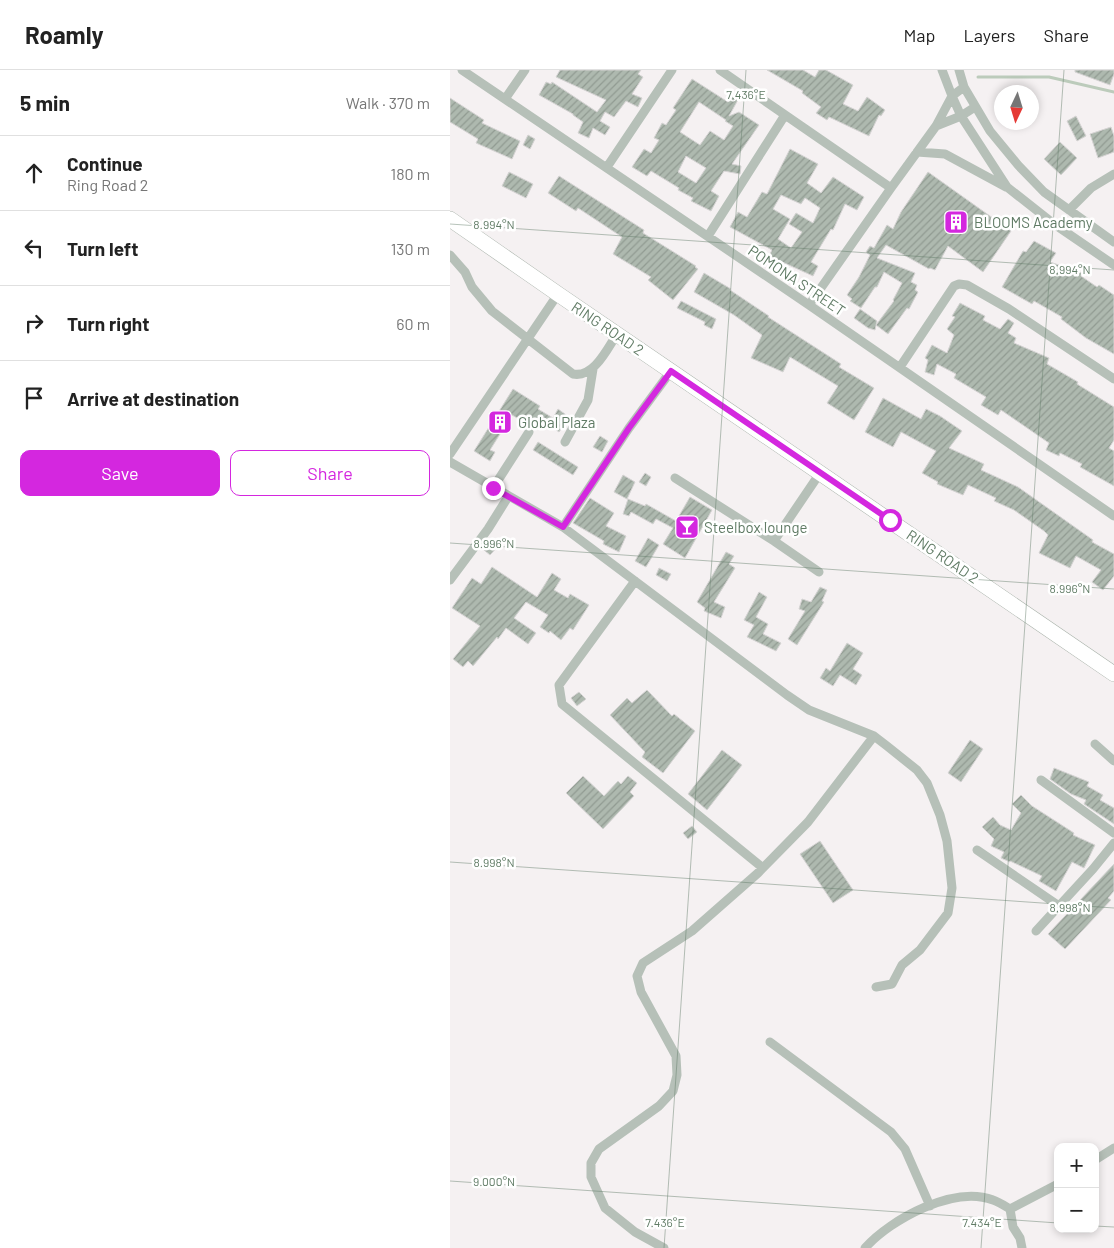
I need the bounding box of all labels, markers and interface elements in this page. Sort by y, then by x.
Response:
text: Roamly [25,20,104,49]
text: Map [903,24,935,46]
text: Layers [963,24,1016,46]
text: Share [1044,24,1089,46]
north arrow [994,85,1039,130]
text: 7.436°E [726,87,766,101]
text: 5 min [20,90,70,115]
text: Walk · 370 m [346,93,430,112]
text: Continue [67,152,143,175]
icon: ahead [20,159,48,187]
text: 180 m [391,164,430,183]
text: Ring Road 2 [67,175,148,194]
building icon: BLOOMS Academy [943,209,969,235]
place label: BLOOMS Academy [974,213,1093,231]
text: 8.994°N [473,217,515,231]
icon: left [20,234,48,262]
text: Turn left [67,237,138,260]
text: 130 m [391,239,430,258]
street label: POMONA STREET [745,241,849,319]
text: 8.994°N [1049,262,1091,276]
street label: RING ROAD 2 [568,297,648,359]
icon: right [20,309,48,337]
text: Turn right [67,312,149,335]
text: 60 m [396,314,430,333]
icon: arrive [20,384,48,412]
text: Arrive at destination [67,387,239,410]
building icon: Global Plaza [487,409,513,435]
place label: Global Plaza [518,413,595,431]
button: Save [20,450,220,496]
button: Share [230,450,430,496]
route end [482,477,505,500]
route start [879,509,902,532]
bar icon: Steelbox lounge [674,514,700,540]
place label: Steelbox lounge [704,518,807,536]
street label: RING ROAD 2 [903,525,983,587]
text: 8.996°N [474,536,514,550]
text: 8.996°N [1050,581,1090,595]
text: 8.998°N [473,855,515,869]
text: 8.998°N [1049,900,1091,914]
map controls [1054,1143,1099,1233]
button: + [1054,1143,1099,1188]
text: 9.000°N [473,1174,515,1188]
button: − [1054,1188,1099,1233]
text: 7.436°E [645,1215,685,1229]
text: 7.434°E [962,1215,1002,1229]

